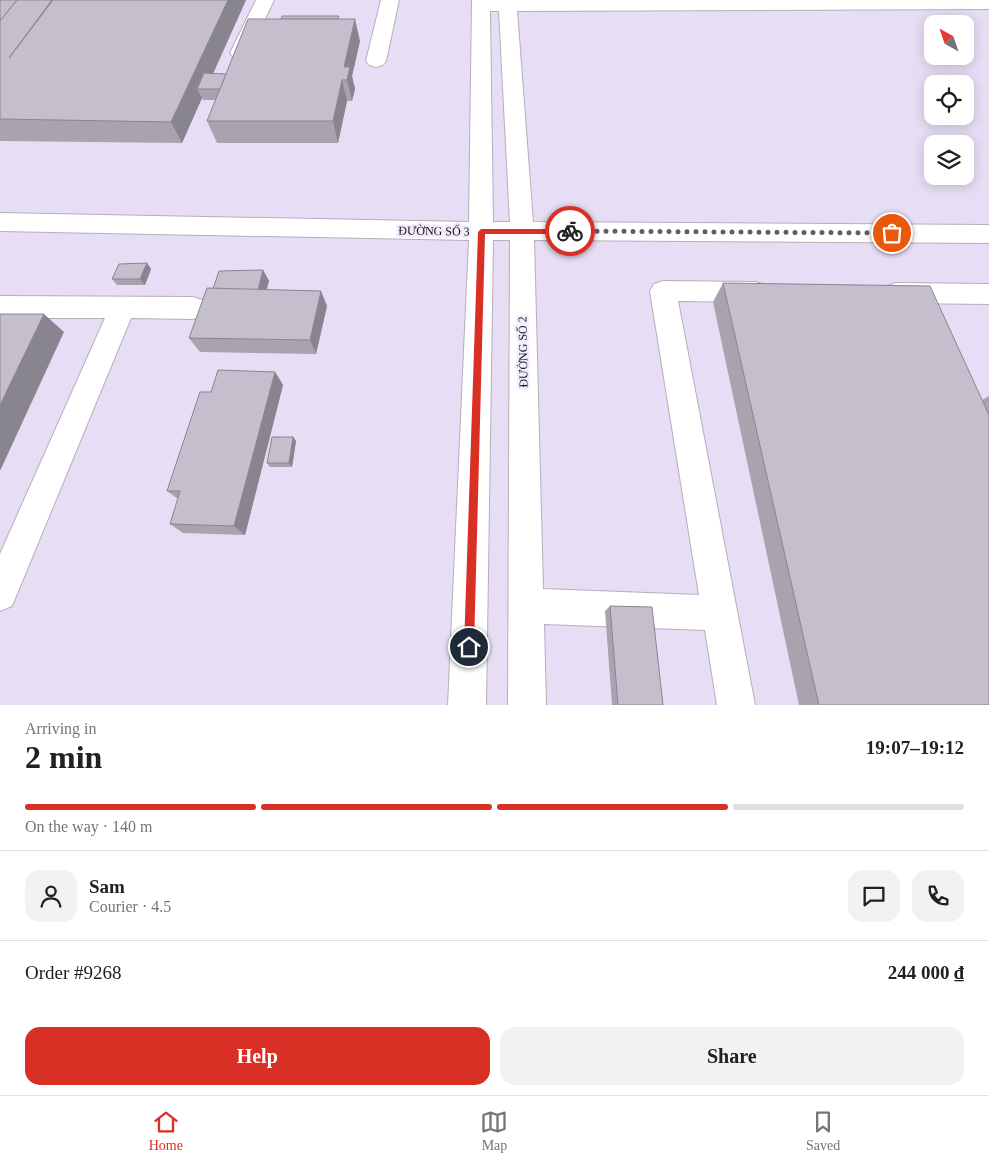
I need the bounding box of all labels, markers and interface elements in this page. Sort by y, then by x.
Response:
north arrow [924,15,974,65]
map controls [924,15,974,185]
button: locate [924,75,974,125]
button: layers [924,135,974,185]
courier [545,206,595,256]
pin [871,212,913,254]
icon: bike [556,217,584,245]
icon: bag [878,219,906,247]
street label: ĐƯỜNG SỐ 3 [398,222,470,239]
street label: ĐƯỜNG SỐ 2 [514,316,531,388]
pin [448,626,490,668]
icon: home [455,633,483,661]
text: Arriving in [25,720,97,737]
text: 19:07–19:12 [866,737,964,758]
text: 2 min [25,739,102,775]
text: On the way · 140 m [25,818,153,835]
button: person [25,870,77,922]
button: chat [848,870,900,922]
button: phone [912,870,964,922]
text: Sam [89,876,125,897]
text: Courier · 4.5 [89,898,171,915]
text: Order #9268 [25,962,122,983]
text: 244 000 ₫ [888,962,964,983]
button: Help [25,1027,490,1085]
button: Share [500,1027,964,1085]
tab: Home [149,1108,183,1154]
tab: Map [480,1108,508,1154]
tab: Saved [806,1108,840,1154]

